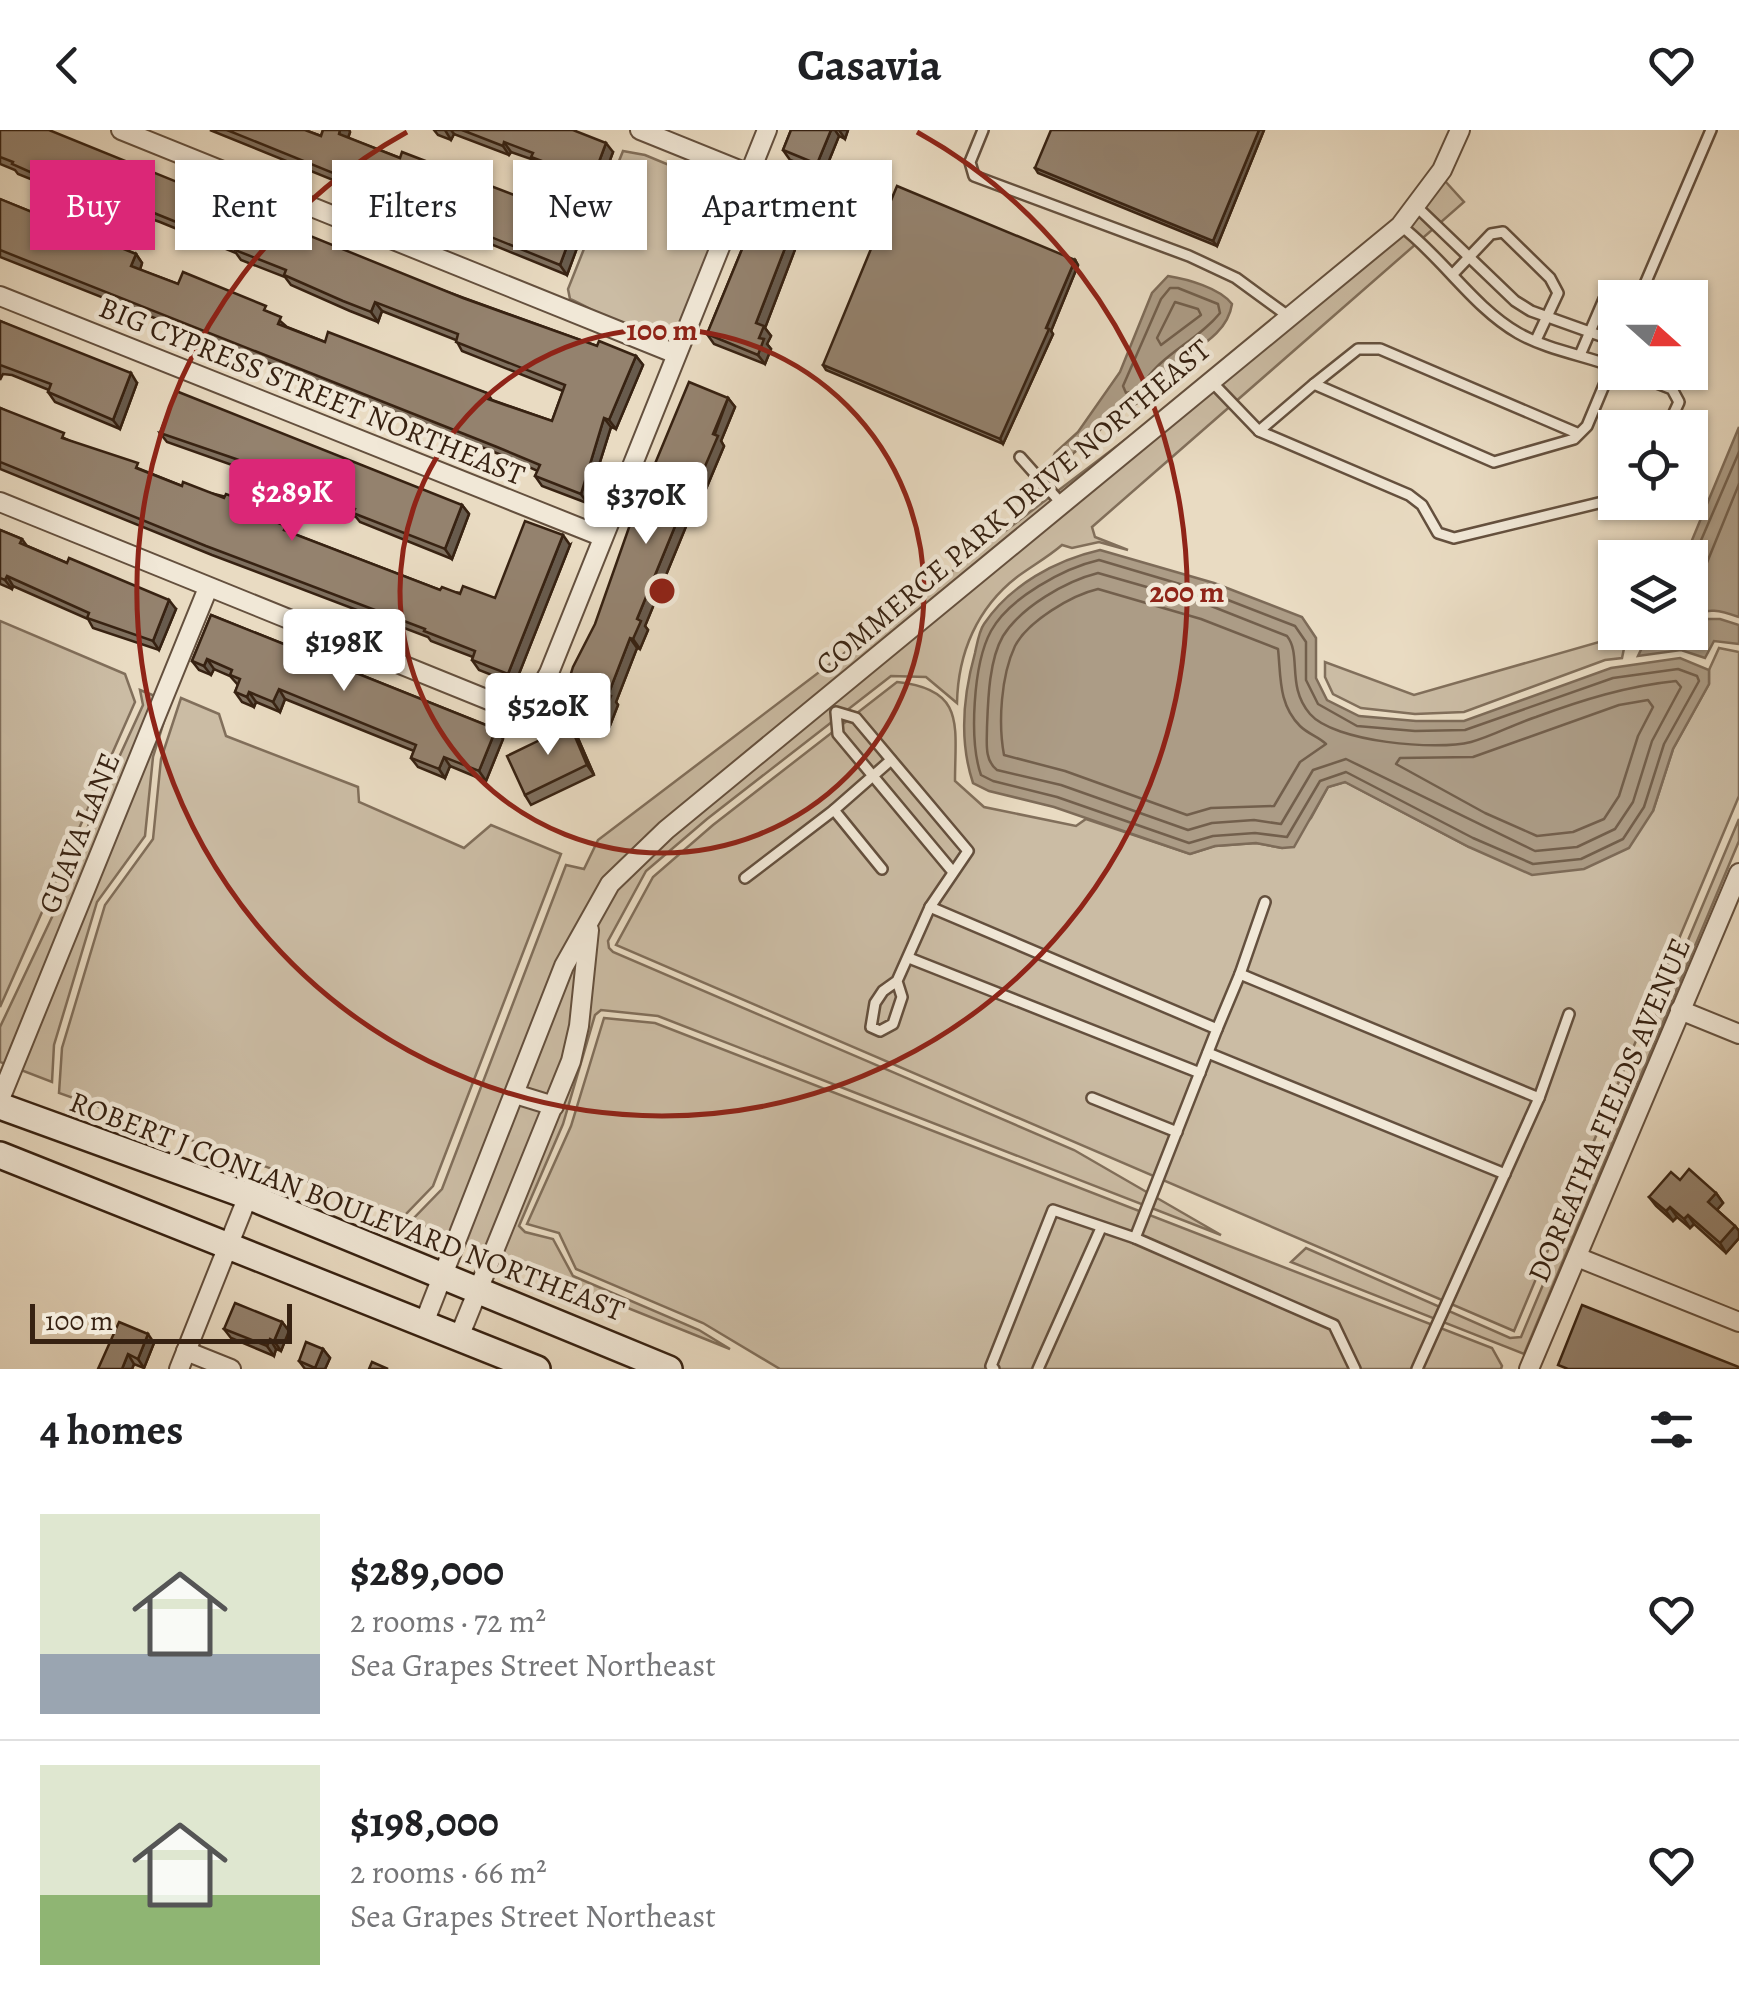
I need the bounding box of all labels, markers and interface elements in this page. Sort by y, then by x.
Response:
text: Casavia [797,34,942,96]
icon: back [40,38,95,93]
icon: heart [1644,38,1699,93]
chip: Buy [30,160,155,250]
chip: Rent [175,160,312,250]
chip: Filters [332,160,493,250]
chip: New [513,160,647,250]
chip: Apartment [667,160,892,250]
north arrow [1598,280,1708,390]
map controls [1598,280,1708,650]
street label: BIG CYPRESS STREET NORTHEAST [93,287,531,495]
text: 100 m [626,310,698,350]
street label: COMMERCE PARK DRIVE NORTHEAST [807,329,1219,684]
button: locate [1598,410,1708,520]
pin: $289K [222,459,362,544]
pin: $370K [576,462,716,547]
text: $289K [251,469,333,513]
text: $370K [606,472,686,516]
button: layers [1598,540,1708,650]
text: 200 m [1149,572,1225,612]
centre of rings [644,573,680,609]
pin: $198K [274,609,414,694]
text: $198K [305,619,383,663]
pin: $520K [478,673,618,758]
text: $520K [507,683,589,727]
street label: GUAVA LANE [29,747,129,919]
street label: DOREATHA FIELDS AVENUE [1518,932,1700,1288]
street label: ROBERT J CONLAN BOULEVARD NORTHEAST [64,1081,631,1331]
scale bar [30,1299,292,1344]
text: 100 m [45,1302,113,1340]
text: 4 homes [40,1401,183,1458]
icon: filters [1644,1402,1699,1457]
text: $289,000 [350,1542,504,1599]
icon: home [120,1554,240,1674]
icon: heart [1644,1587,1699,1642]
text: 2 rooms · 72 m² [350,1599,546,1643]
text: Sea Grapes Street Northeast [350,1643,716,1687]
text: $198,000 [350,1793,499,1850]
icon: home [120,1805,240,1925]
icon: heart [1644,1838,1699,1893]
text: 2 rooms · 66 m² [350,1850,547,1894]
text: Sea Grapes Street Northeast [350,1894,716,1938]

